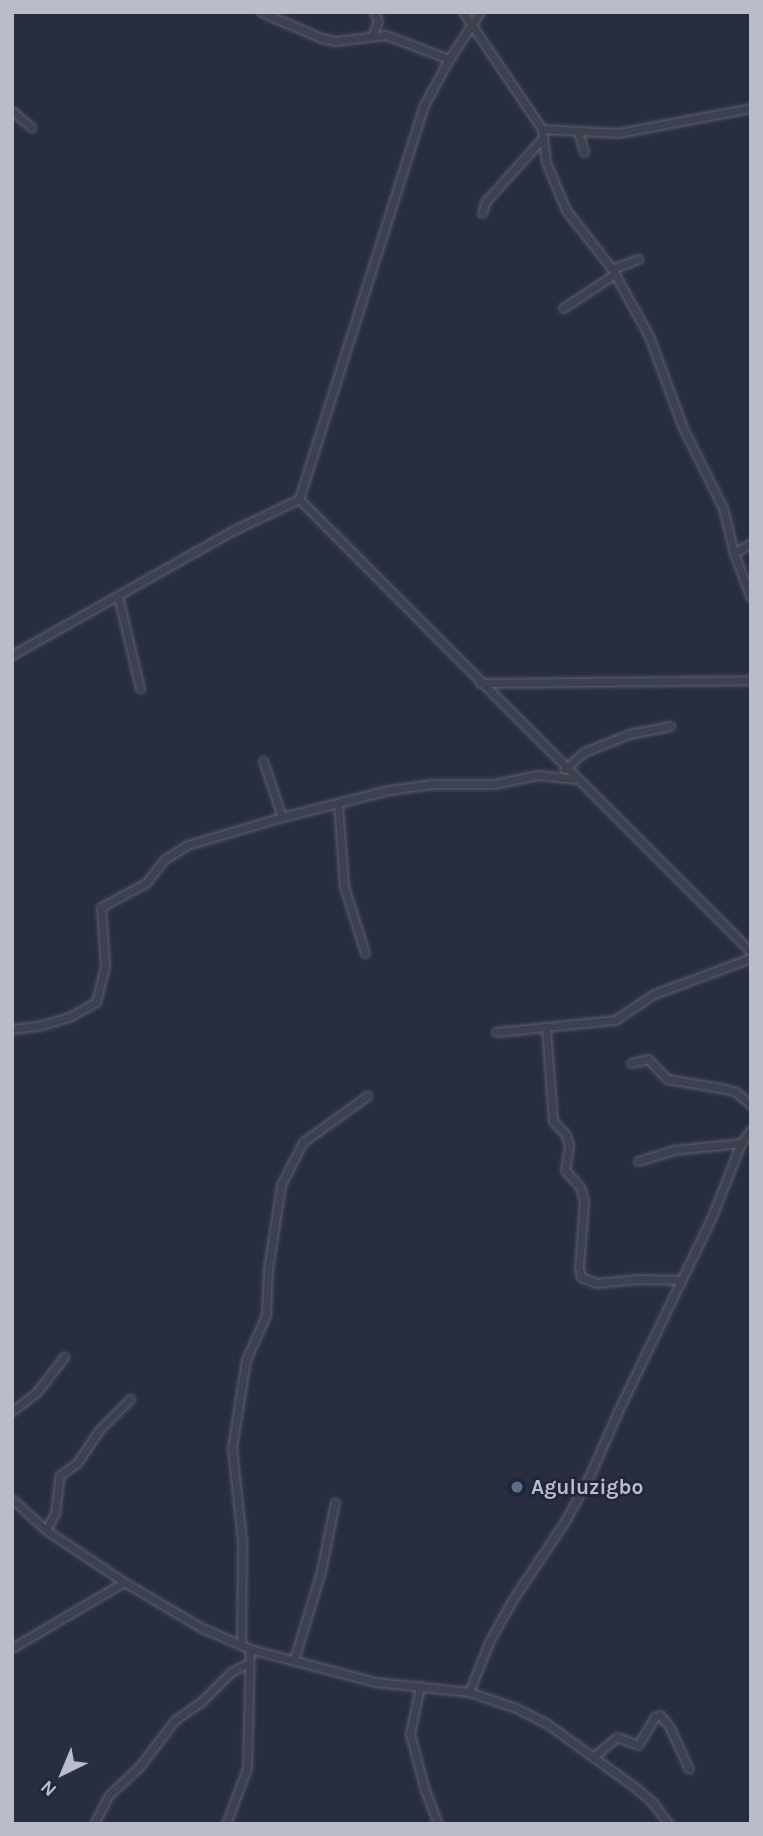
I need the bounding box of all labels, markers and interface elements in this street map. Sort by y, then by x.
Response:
place label: Aguluzigbo [531,1474,643,1500]
marker: Aguluzigbo [509,1479,525,1495]
north arrow [28,1738,98,1808]
text: N [36,1776,61,1801]

